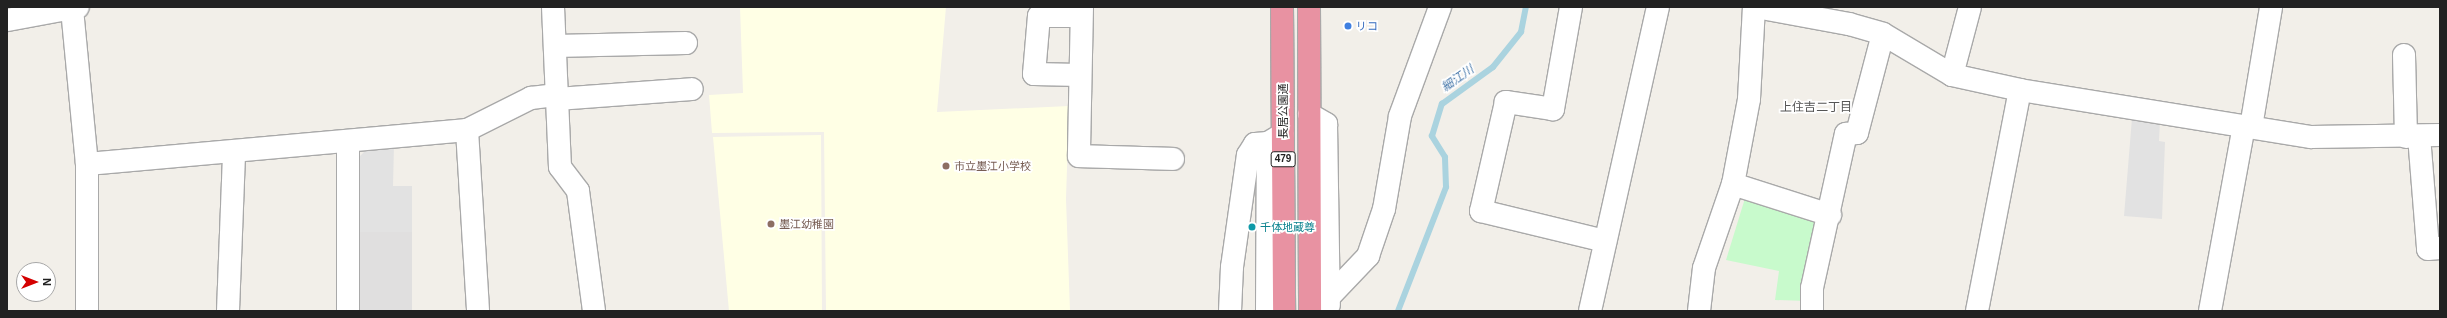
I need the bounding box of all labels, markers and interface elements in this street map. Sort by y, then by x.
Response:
place label: リコ [1356,19,1378,33]
marker: リコ [1343,21,1353,31]
water label: 細江川 [1439,63,1477,95]
street label: 長居公園通 [1276,84,1290,138]
district label: 上住吉二丁目 [1780,101,1852,115]
road number: 479 [1270,151,1296,167]
place label: 市立墨江小学校 [954,159,1031,173]
marker: 市立墨江小学校 [941,161,951,171]
place label: 墨江幼稚園 [779,217,834,231]
marker: 墨江幼稚園 [766,219,776,229]
place label: 千体地蔵尊 [1260,220,1315,234]
marker: 千体地蔵尊 [1247,222,1257,232]
north arrow [16,262,56,302]
text: N [41,278,53,286]

